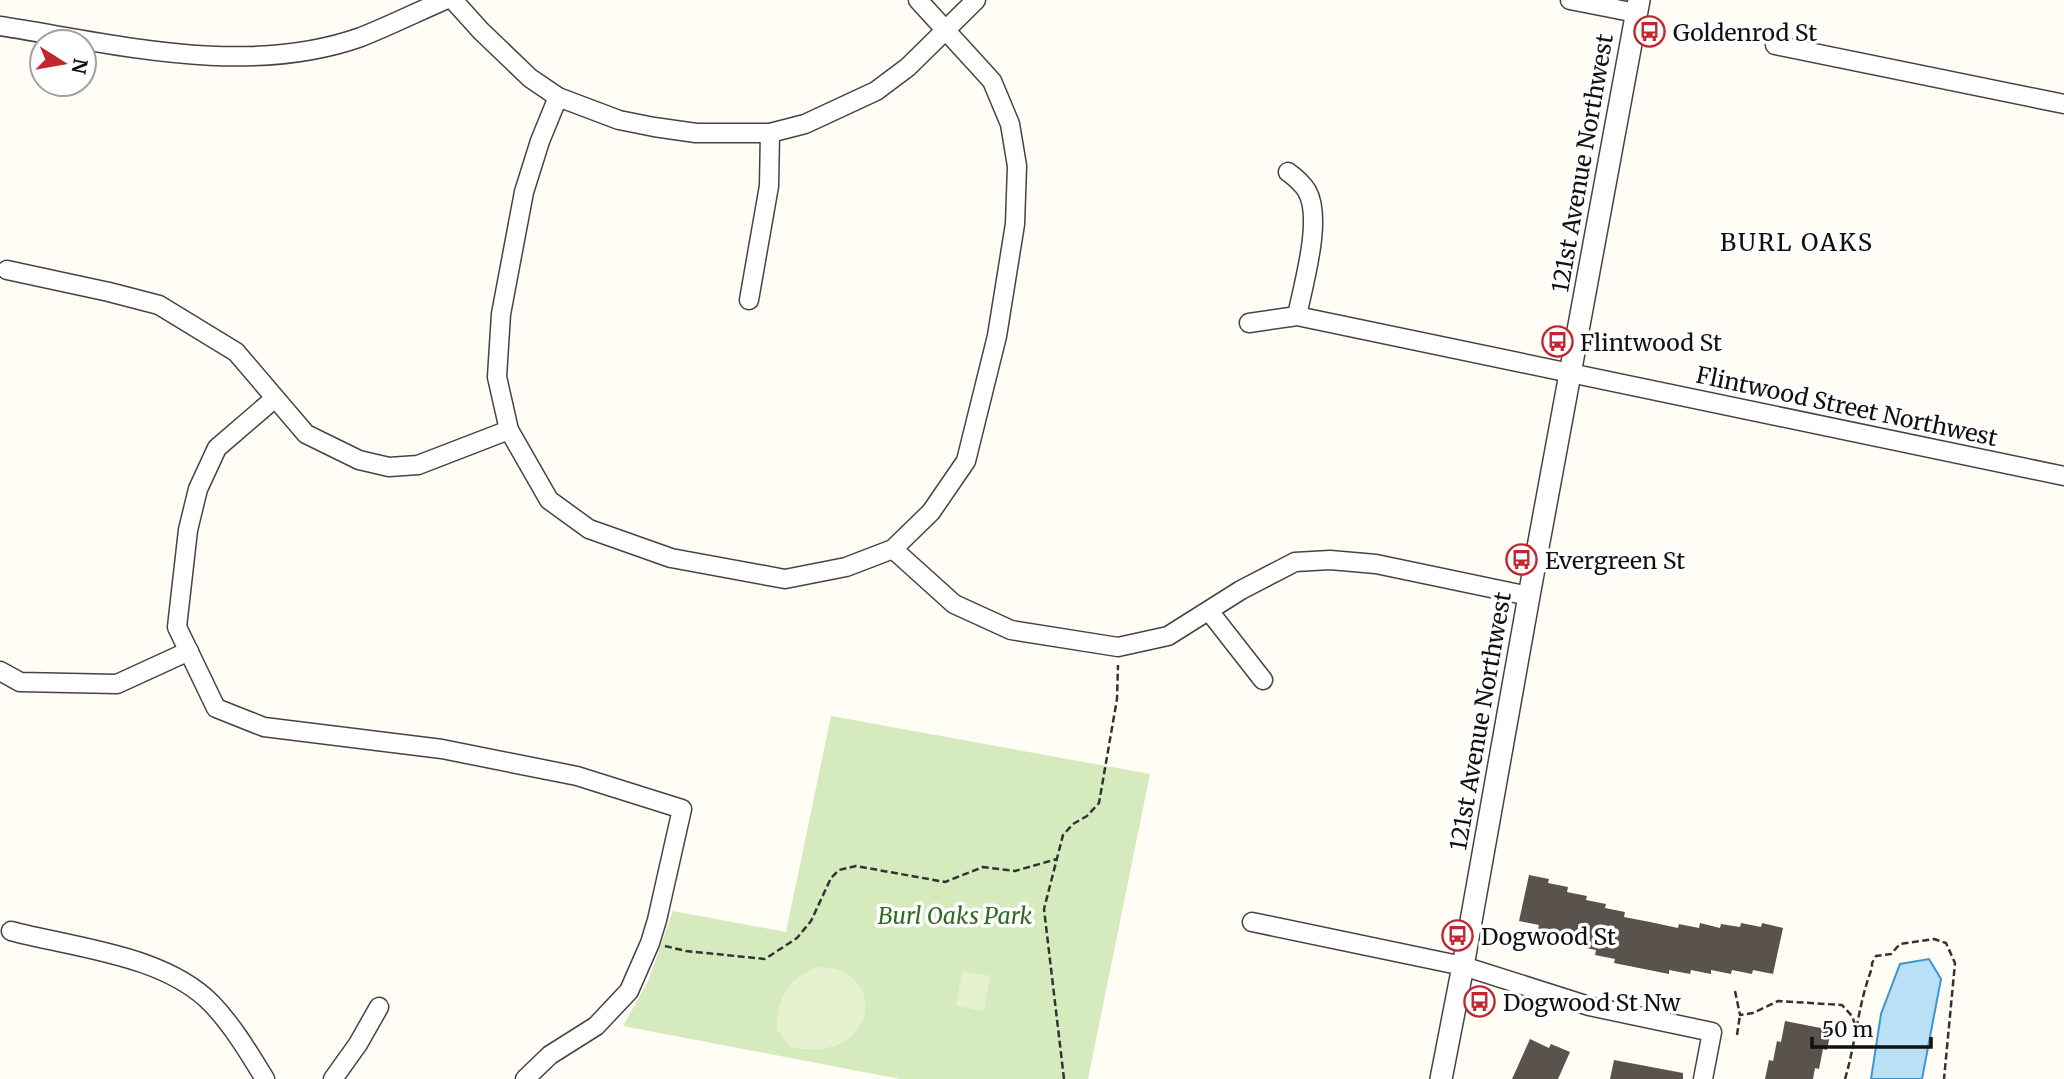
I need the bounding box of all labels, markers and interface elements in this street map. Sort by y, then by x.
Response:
bus stop icon: Goldenrod St [1633,15,1667,49]
place label: Goldenrod St [1673,18,1817,47]
north arrow [28,28,98,98]
street label: 121st Avenue Northwest [1545,32,1619,294]
text: N [66,57,93,76]
district label: BURL OAKS [1720,227,1874,258]
bus stop icon: Flintwood St [1540,325,1574,359]
place label: Flintwood St [1580,328,1722,357]
street label: Flintwood Street Northwest [1694,360,2000,452]
bus stop icon: Evergreen St [1505,543,1539,577]
place label: Evergreen St [1545,546,1685,575]
street label: 121st Avenue Northwest [1443,590,1517,852]
park label: Burl Oaks Park [878,901,1033,930]
bus stop icon: Dogwood St [1441,919,1475,953]
place label: Dogwood St [1481,922,1616,951]
bus stop icon: Dogwood St Nw [1463,985,1497,1019]
place label: Dogwood St Nw [1503,988,1681,1017]
scale bar [1812,1006,1931,1050]
text: 50 m [1822,1016,1873,1043]

